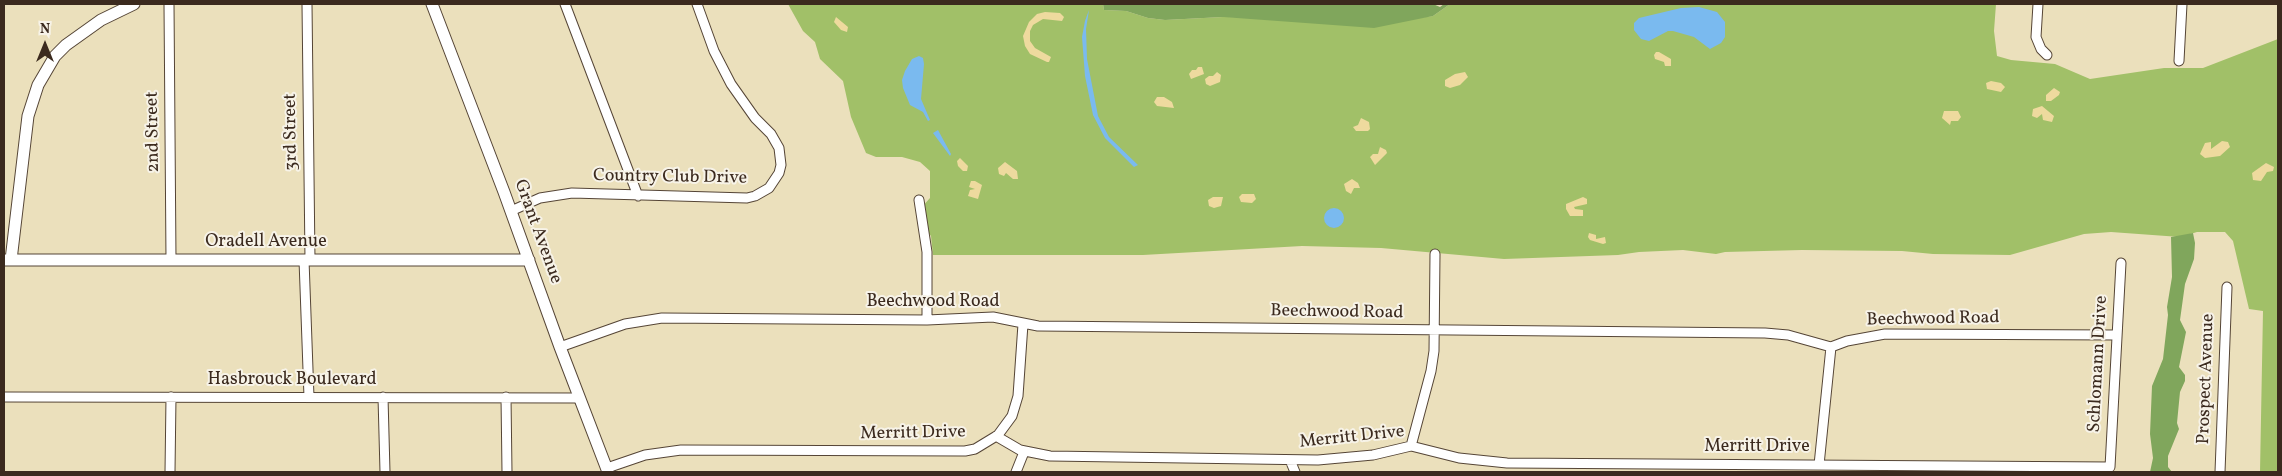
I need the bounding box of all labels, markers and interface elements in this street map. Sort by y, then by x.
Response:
north arrow [20,20,70,70]
text: N [40,20,50,39]
street label: 2nd Street [142,91,166,173]
street label: 3rd Street [281,93,303,171]
street label: Country Club Drive [593,166,747,190]
street label: Grant Avenue [508,177,566,287]
street label: Oradell Avenue [205,232,327,254]
street label: Beechwood Road [866,292,1000,314]
street label: Schlomann Drive [2085,295,2113,433]
street label: Beechwood Road [1270,301,1404,325]
street label: Beechwood Road [1866,308,2000,332]
street label: Prospect Avenue [2194,313,2220,445]
street label: Hasbrouck Boulevard [207,370,377,392]
street label: Merritt Drive [860,422,966,446]
street label: Merritt Drive [1298,422,1406,454]
street label: Merritt Drive [1704,437,1810,459]

